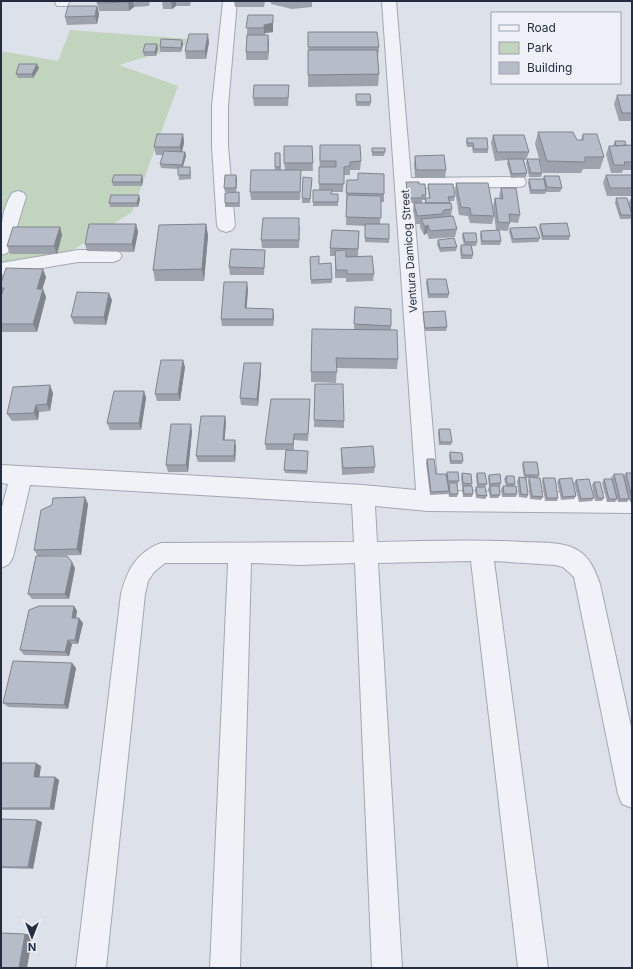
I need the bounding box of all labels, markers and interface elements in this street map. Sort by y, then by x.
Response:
legend [491,12,621,84]
text: Road [527,20,556,35]
text: Park [527,40,553,55]
text: Building [527,60,572,75]
street label: Ventura Damicog Street [398,188,420,313]
north arrow [12,917,52,957]
text: N [28,940,36,954]

